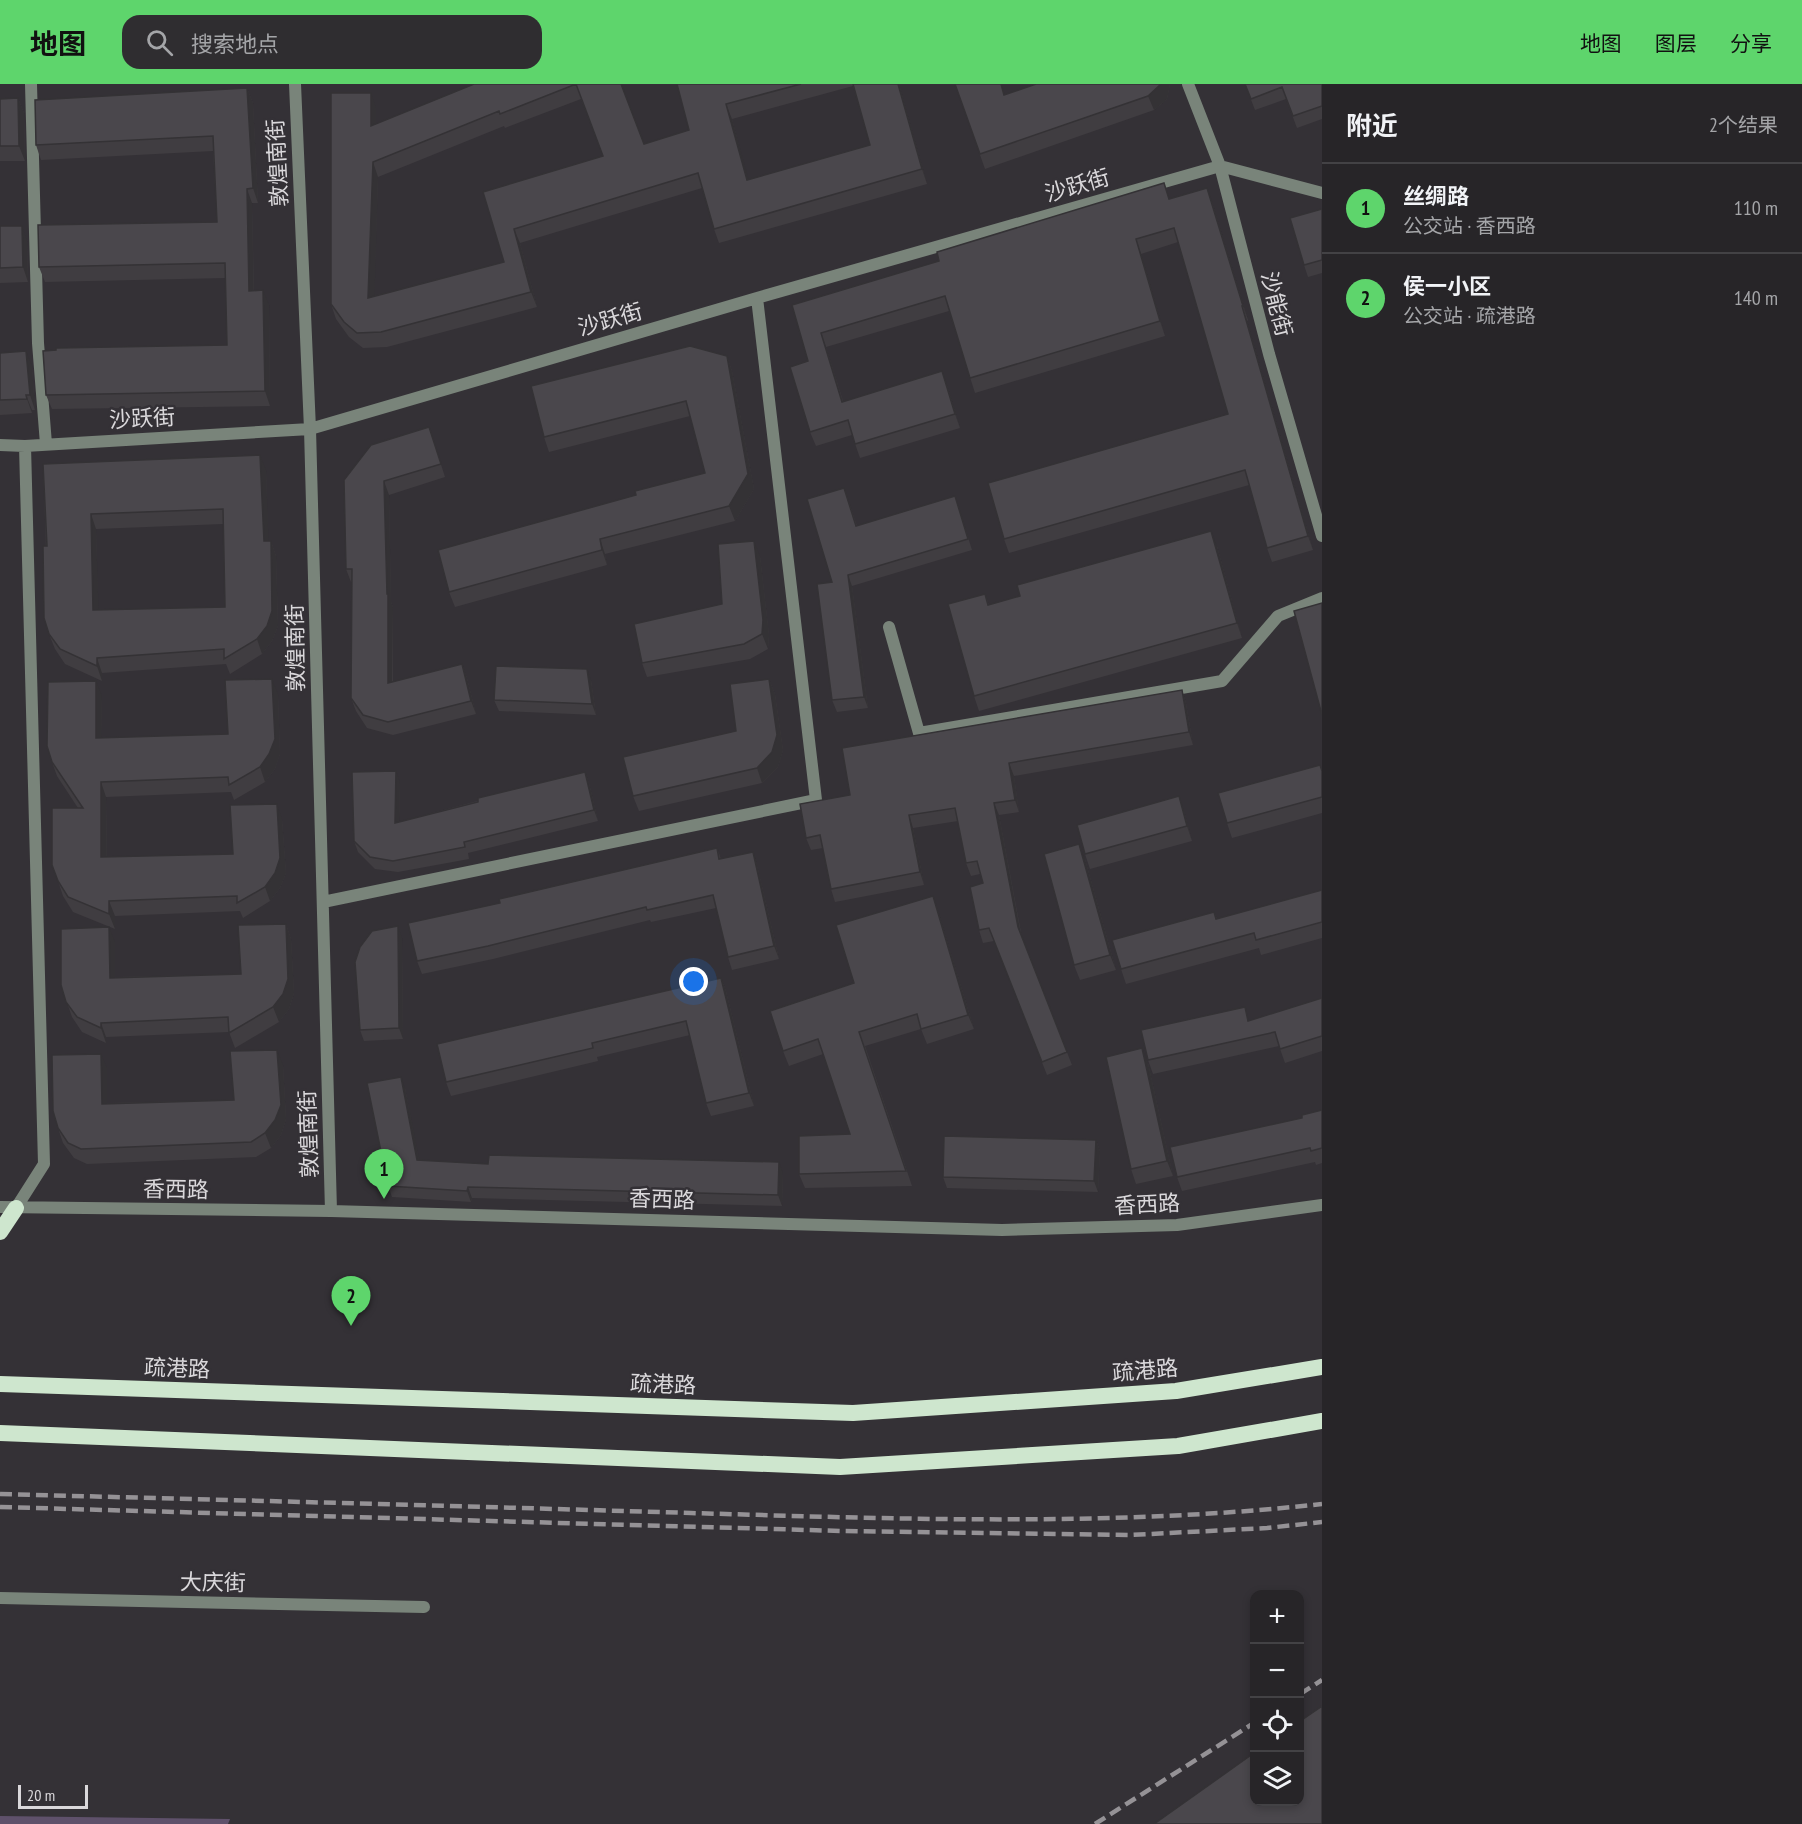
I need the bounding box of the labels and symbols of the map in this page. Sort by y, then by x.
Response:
street label: 敦煌南街 [261,118,293,208]
street label: 沙跃街 [1041,162,1113,208]
street label: 沙能街 [1255,269,1299,339]
street label: 沙跃街 [574,296,646,342]
street label: 沙跃街 [108,402,176,434]
street label: 敦煌南街 [280,604,310,692]
your location [679,967,708,996]
street label: 敦煌南街 [292,1090,324,1178]
pin: 1 [364,1150,404,1199]
street label: 香西路 [143,1174,209,1204]
street label: 香西路 [629,1184,695,1214]
street label: 香西路 [1113,1188,1181,1220]
pin: 2 [332,1276,370,1326]
street label: 疏港路 [144,1353,210,1383]
street label: 疏港路 [1111,1353,1179,1387]
street label: 疏港路 [630,1369,696,1399]
street label: 大庆街 [180,1567,246,1597]
scale bar [18,1782,88,1810]

